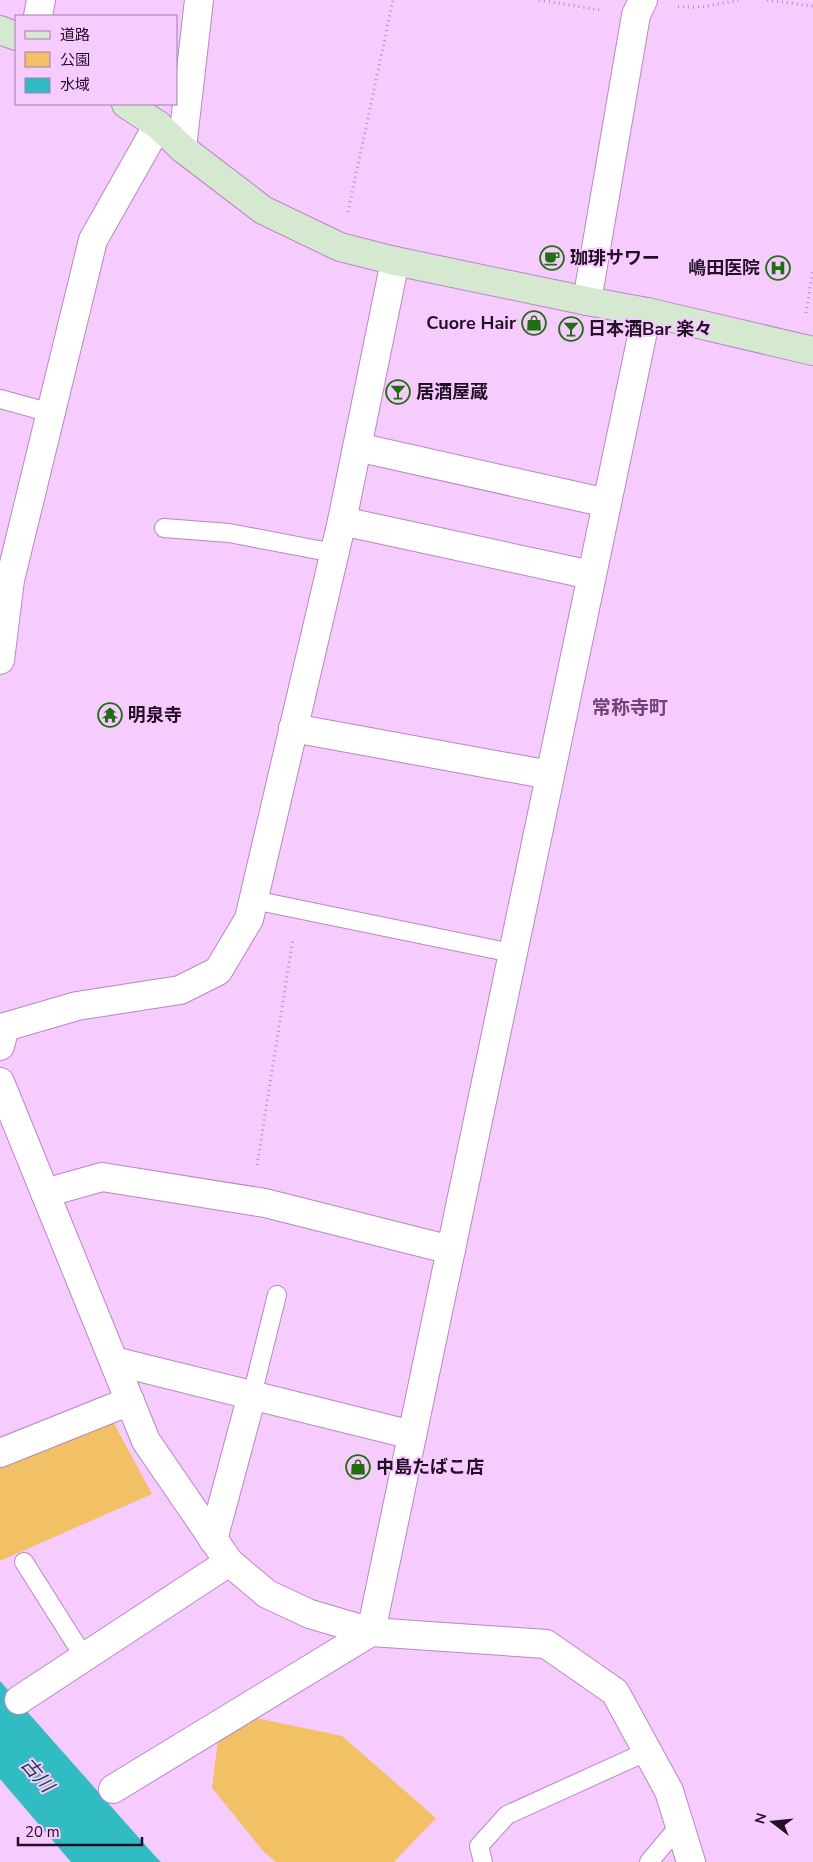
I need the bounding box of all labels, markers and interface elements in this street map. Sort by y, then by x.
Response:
legend [15,15,178,105]
text: 道路 [60,25,90,45]
text: 公園 [60,50,90,70]
text: 水域 [60,75,90,95]
cafe icon: 珈琲サワー [539,245,565,271]
place label: 珈琲サワー [570,246,660,270]
hospital icon: 嶋田医院 [765,255,791,281]
place label: 嶋田医院 [688,256,760,280]
shop icon: Cuore Hair [521,310,547,336]
place label: Cuore Hair [426,311,516,335]
bar icon: 日本酒Bar 楽々 [558,316,584,342]
place label: 日本酒Bar 楽々 [588,317,712,341]
bar icon: 居酒屋蔵 [385,379,411,405]
place label: 居酒屋蔵 [416,380,488,404]
district label: 常称寺町 [592,695,668,721]
temple icon: 明泉寺 [97,702,123,728]
place label: 明泉寺 [128,703,182,727]
shop icon: 中島たばこ店 [345,1454,371,1480]
place label: 中島たばこ店 [376,1455,484,1479]
water label: 古川 [15,1752,61,1799]
north arrow [748,1797,798,1847]
text: N [750,1811,772,1826]
scale bar [18,1814,141,1846]
text: 20 m [25,1822,60,1842]

